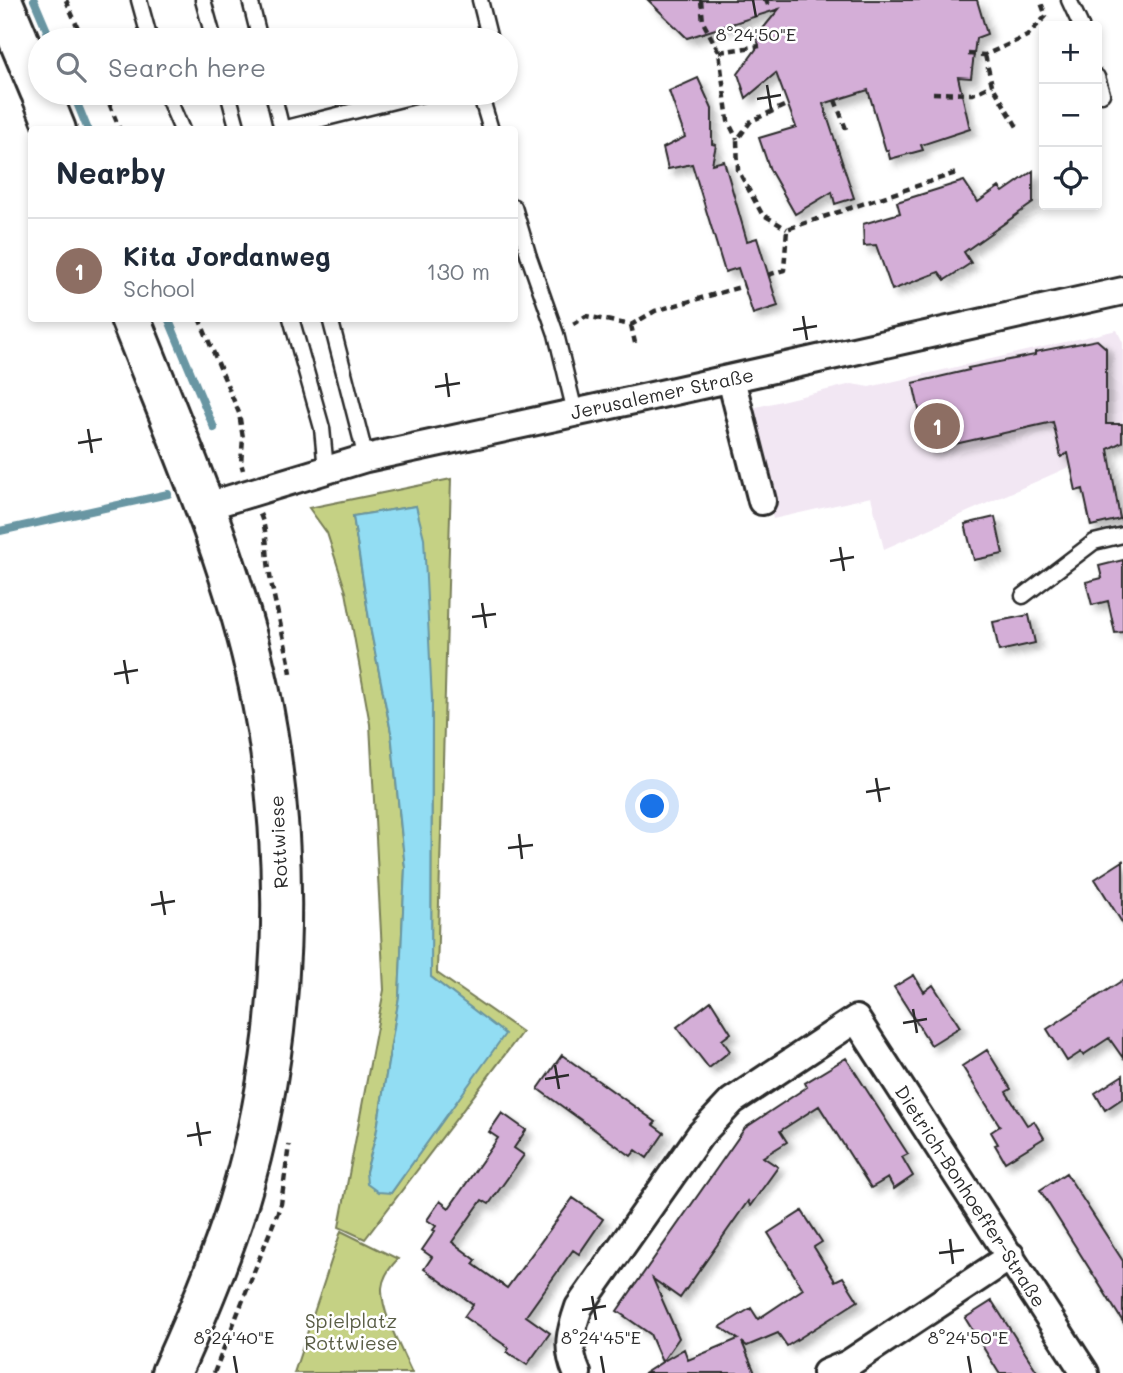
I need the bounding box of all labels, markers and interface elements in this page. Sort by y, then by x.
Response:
map controls [1039,21,1102,210]
button: + [1039,21,1102,84]
text: 8°24'50"E [716,22,796,46]
search box [28,28,518,105]
icon: search [52,48,90,86]
text: Search here [108,50,266,84]
button: − [1039,84,1102,147]
button: locate [1039,147,1102,210]
text: Nearby [56,152,166,192]
text: Kita Jordanweg [123,239,331,273]
text: 1 [74,256,84,286]
text: 130 m [426,256,490,286]
text: School [123,273,196,303]
street label: Jerusalemer Straße [568,361,756,425]
pin: 1 [914,400,960,452]
your location [635,789,669,823]
street label: Rottwiese [263,795,293,889]
street label: Dietrich-Bonhoeffer-Straße [890,1080,1052,1312]
park label: Spielplatz Rottwiese [304,1308,398,1355]
text: 8°24'40"E [194,1325,274,1349]
text: 8°24'45"E [561,1325,641,1349]
text: 8°24'50"E [928,1325,1008,1349]

